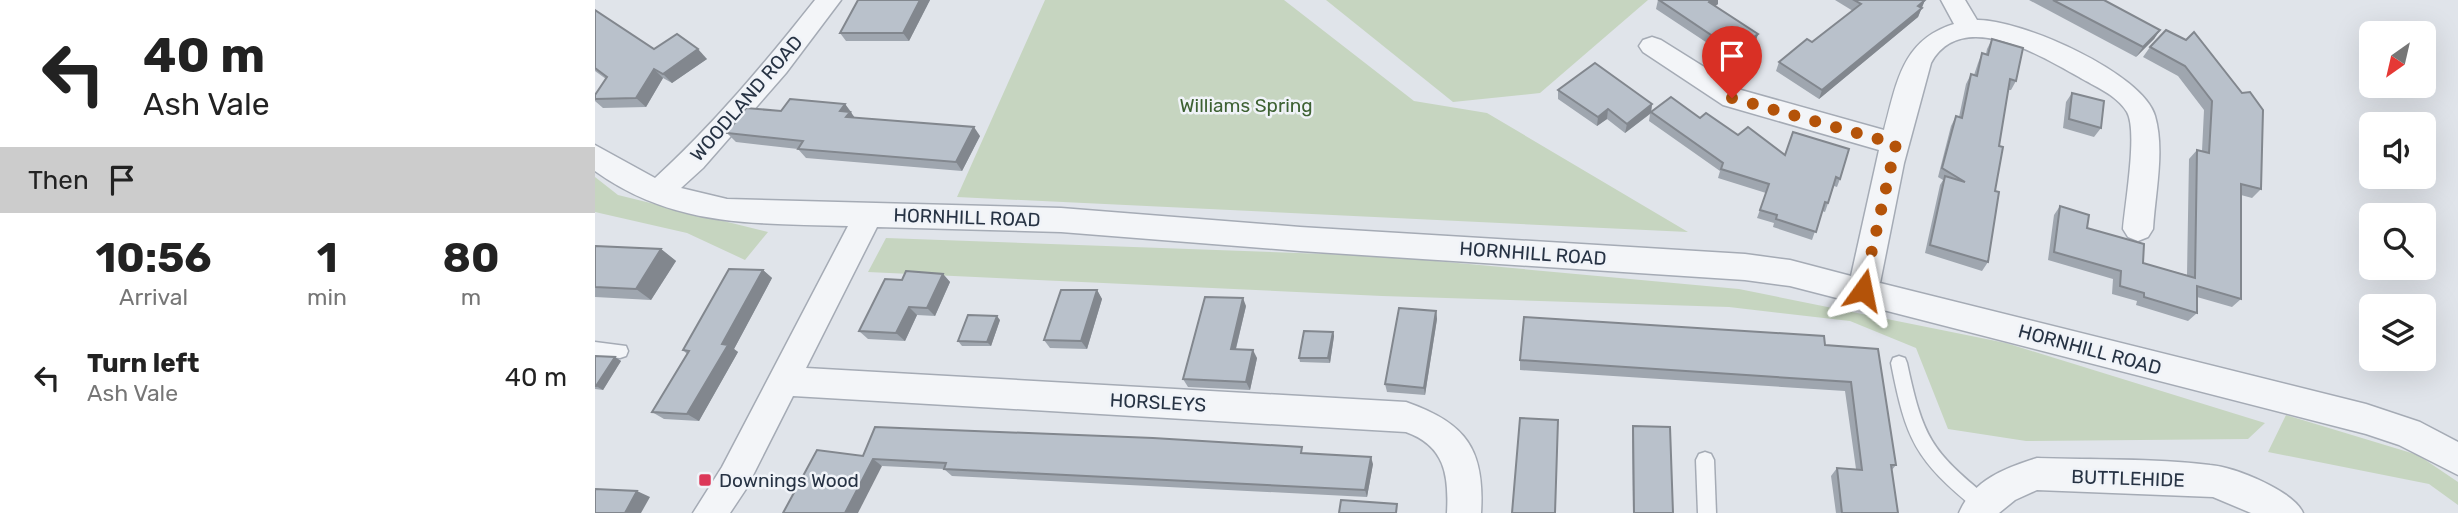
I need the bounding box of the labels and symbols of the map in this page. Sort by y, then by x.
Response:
north arrow [2359,21,2436,98]
pin [1702,26,1762,98]
street label: WOODLAND ROAD [686,31,807,166]
park label: Williams Spring [1179,94,1313,117]
street label: HORNHILL ROAD [893,203,1041,232]
street label: HORNHILL ROAD [1459,237,1607,270]
position arrow [1826,253,1900,327]
street label: HORNHILL ROAD [2016,319,2164,380]
street label: HORSLEYS [1109,388,1207,417]
street label: BUTTLEHIDE [2071,465,2185,492]
place label: Downings Wood [719,469,859,492]
marker: Downings Wood [697,472,713,488]

